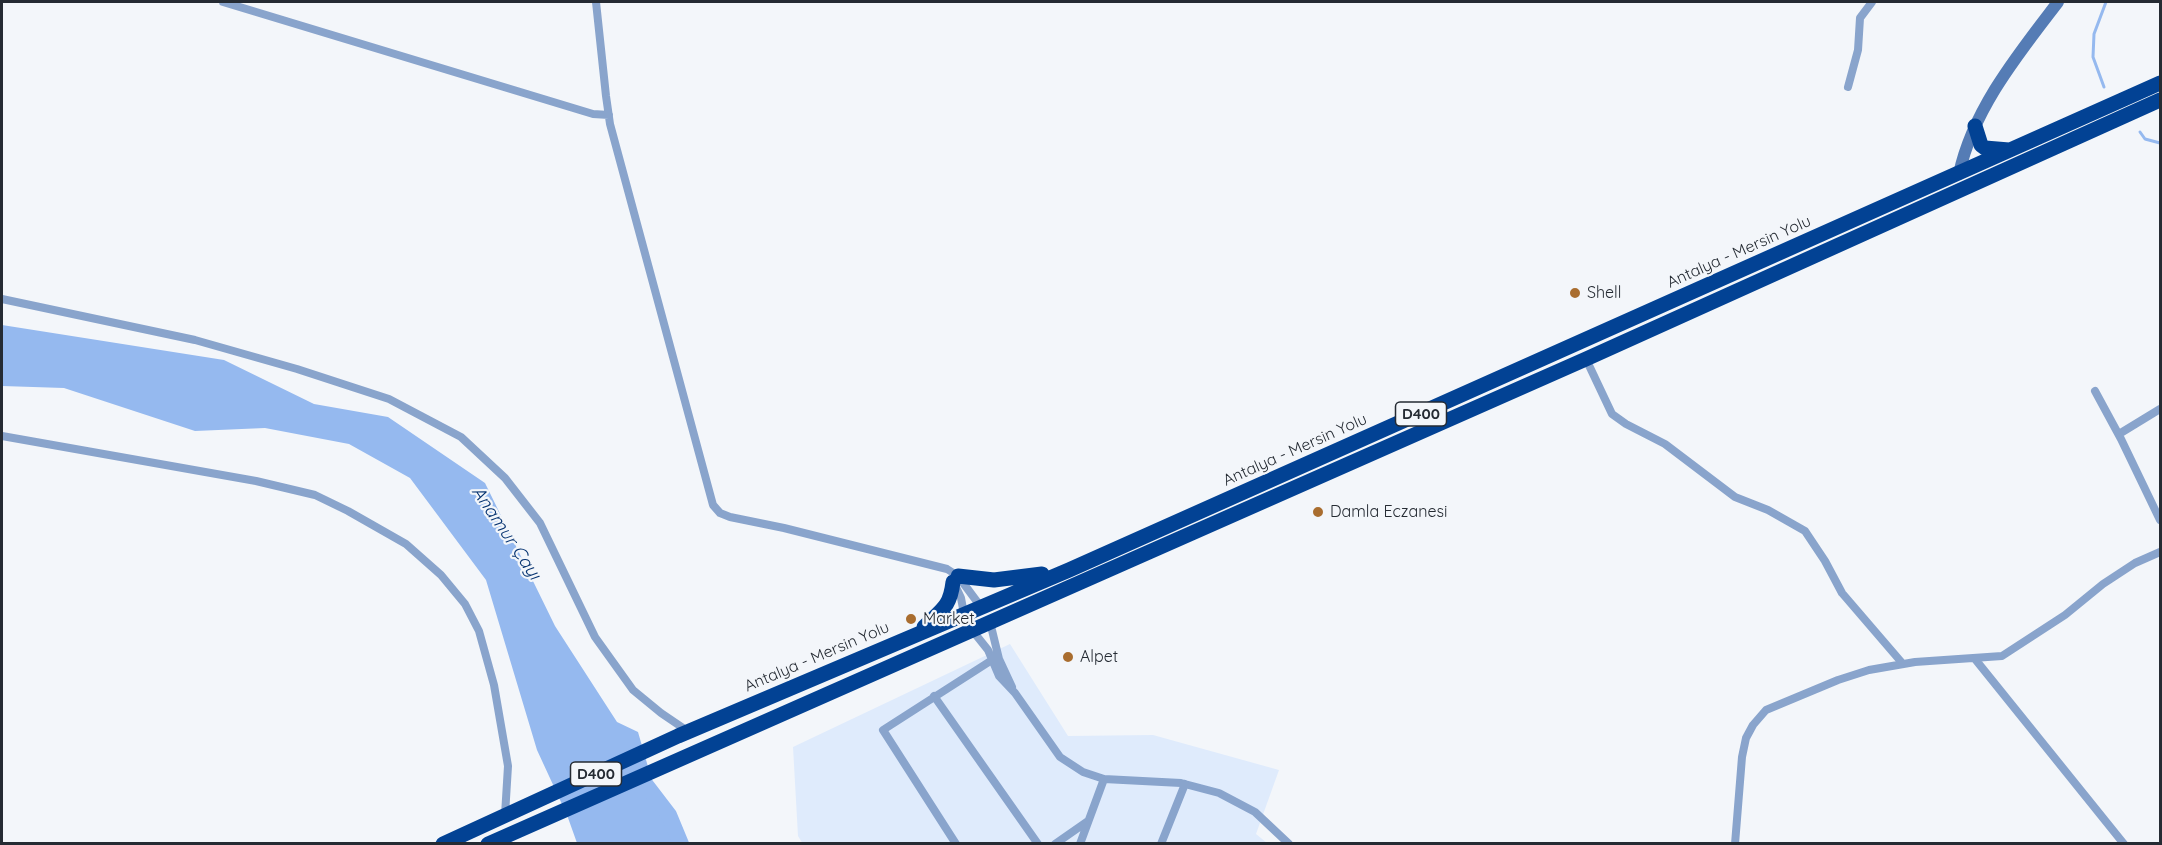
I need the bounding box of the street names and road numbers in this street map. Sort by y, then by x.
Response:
street label: Antalya - Mersin Yolu [1664,212,1814,292]
road number: D400 [1396,402,1446,426]
street label: Antalya - Mersin Yolu [1220,410,1370,490]
street label: Antalya - Mersin Yolu [742,618,892,696]
road number: D400 [570,762,622,786]

